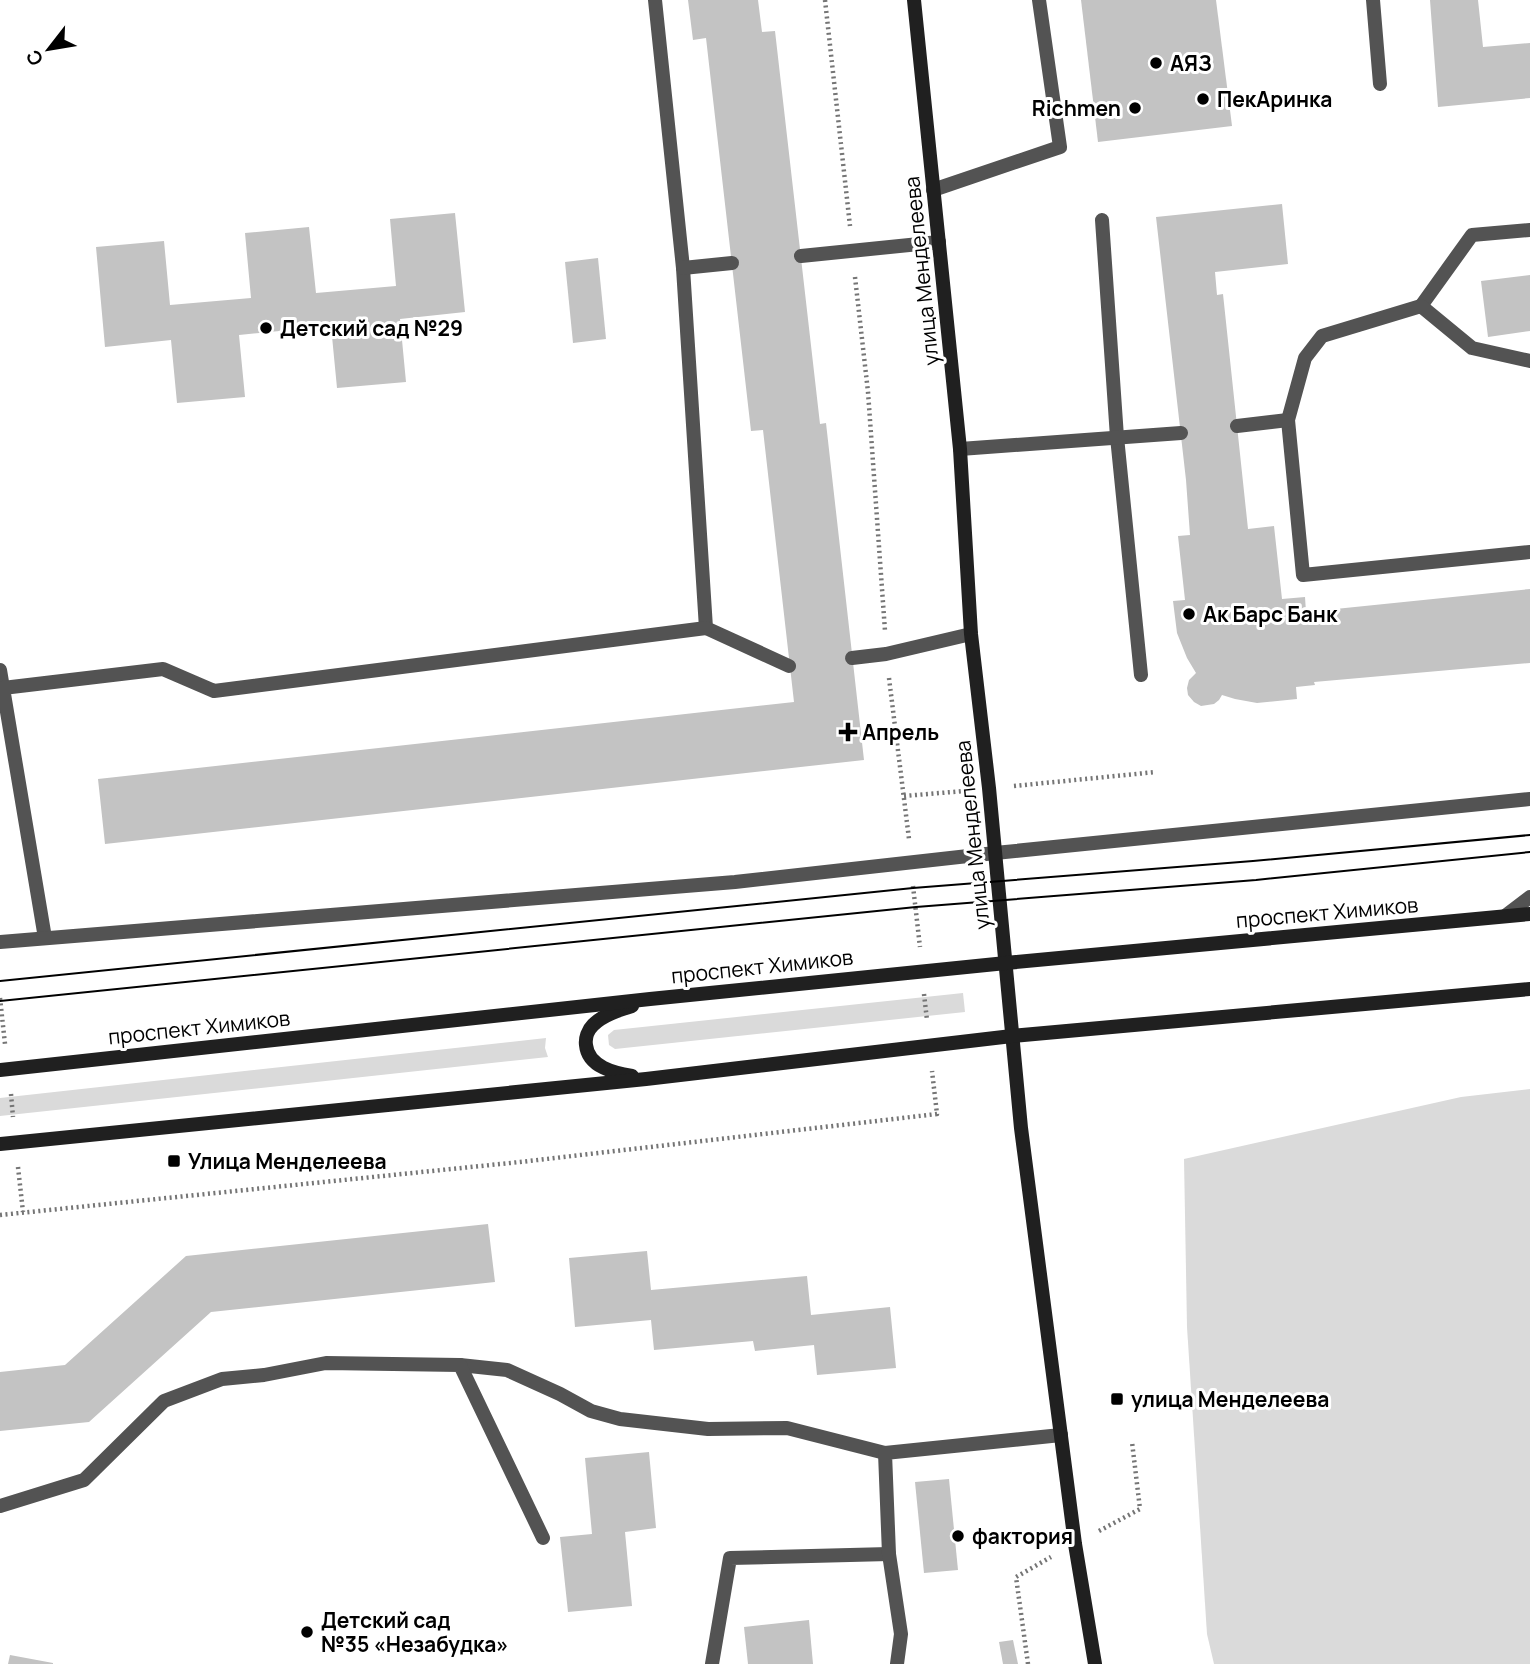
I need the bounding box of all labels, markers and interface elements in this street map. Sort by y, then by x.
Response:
north arrow [14,14,84,84]
text: С [20,45,49,70]
place label: АЯЗ [1170,49,1212,77]
marker: АЯЗ [1148,55,1164,71]
place label: ПекАринка [1217,85,1332,113]
marker: ПекАринка [1195,91,1211,107]
place label: Richmen [1032,94,1121,122]
marker: Richmen [1127,100,1143,116]
street label: улица Менделеева [897,175,945,367]
place label: Детский сад №29 [280,314,463,342]
marker: Детский сад №29 [258,320,274,336]
place label: Ак Барс Банк [1203,600,1338,628]
marker: Ак Барс Банк [1181,606,1197,622]
place label: Апрель [862,718,939,746]
marker: Апрель [840,724,856,740]
street label: улица Менделеева [948,739,996,931]
street label: проспект Химиков [1235,890,1419,934]
street label: проспект Химиков [670,943,854,989]
street label: проспект Химиков [107,1004,291,1050]
place label: Улица Менделеева [188,1147,387,1175]
marker: Улица Менделеева [166,1153,182,1169]
place label: улица Менделеева [1131,1385,1329,1413]
marker: улица Менделеева [1109,1391,1125,1407]
place label: фактория [972,1522,1073,1550]
marker: фактория [950,1528,966,1544]
place label: Детский сад №35 «Незабудка» [321,1606,509,1658]
marker: Детский сад №35 «Незабудка» [299,1624,315,1640]

